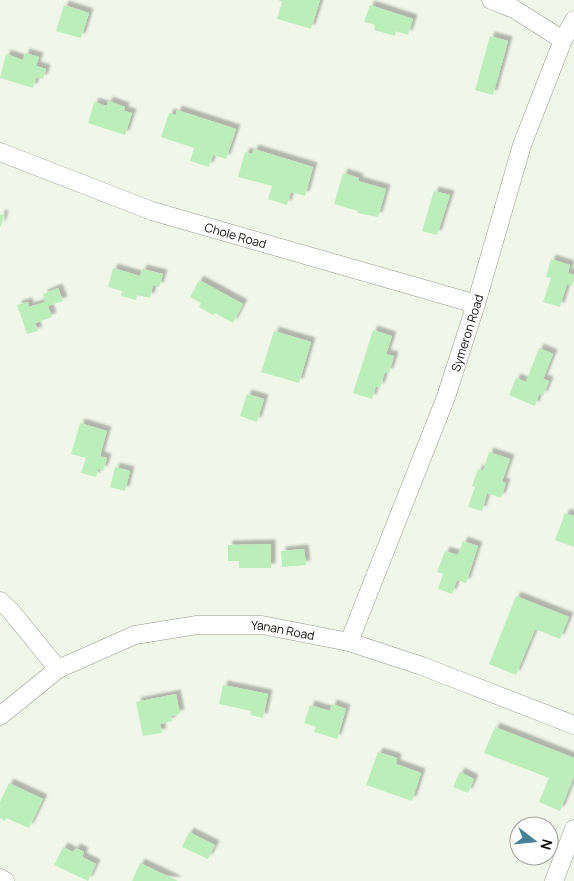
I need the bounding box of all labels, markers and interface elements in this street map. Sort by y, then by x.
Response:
street label: Chole Road [203,218,268,252]
street label: Symeron Road [446,292,487,374]
street label: Yanan Road [251,617,316,644]
north arrow [509,816,559,866]
text: N [536,837,557,852]

